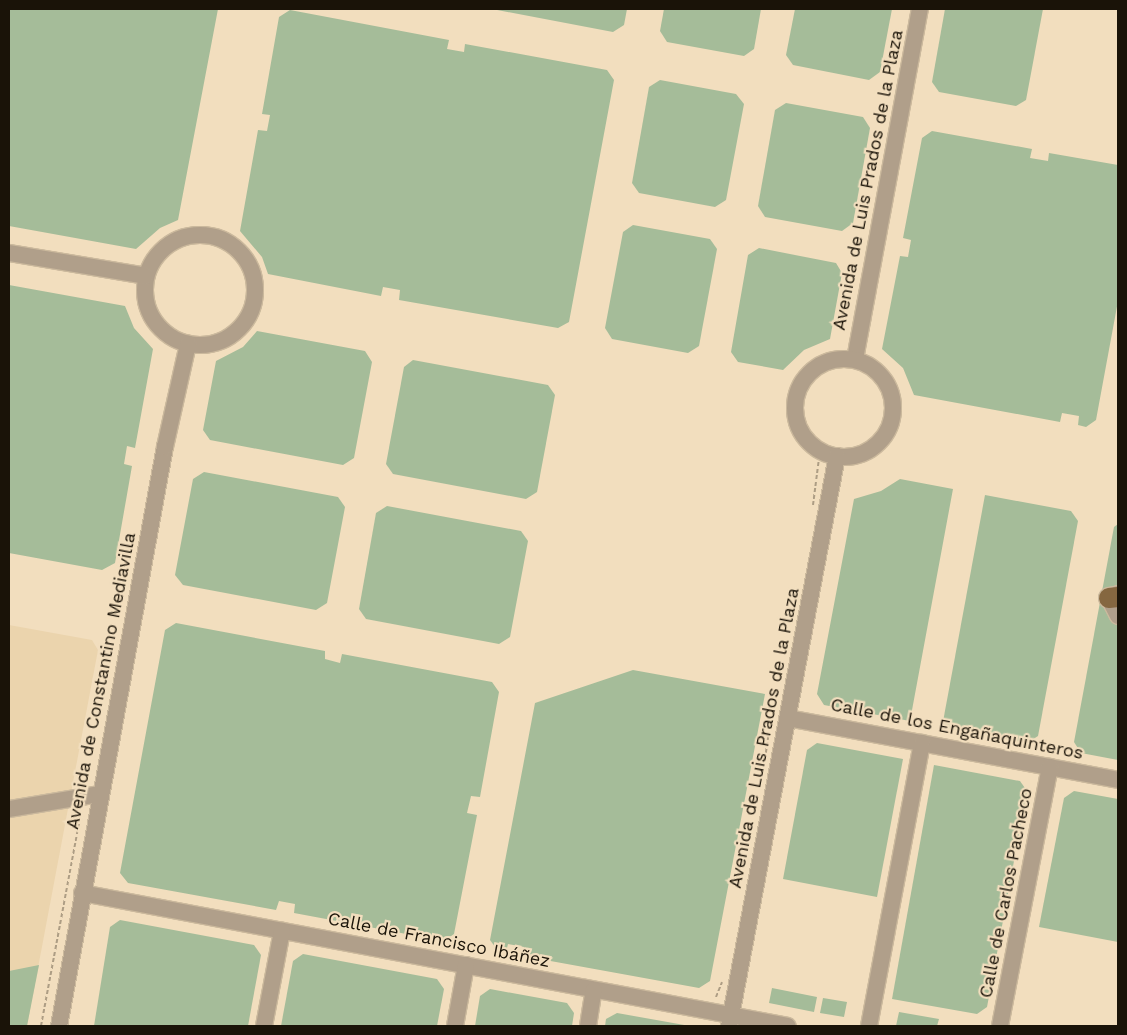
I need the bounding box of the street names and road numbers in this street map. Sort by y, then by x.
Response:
street label: Avenida de Luis Prados de la Plaza [828,27,908,333]
street label: Avenida de Constantino Mediavilla [62,531,140,831]
street label: Avenida de Luis Prados de la Plaza [724,585,804,891]
street label: Calle de los Engañaquinteros [829,694,1085,764]
street label: Calle de Carlos Pacheco [975,786,1037,1000]
street label: Calle de Francisco Ibáñez [326,908,552,972]

